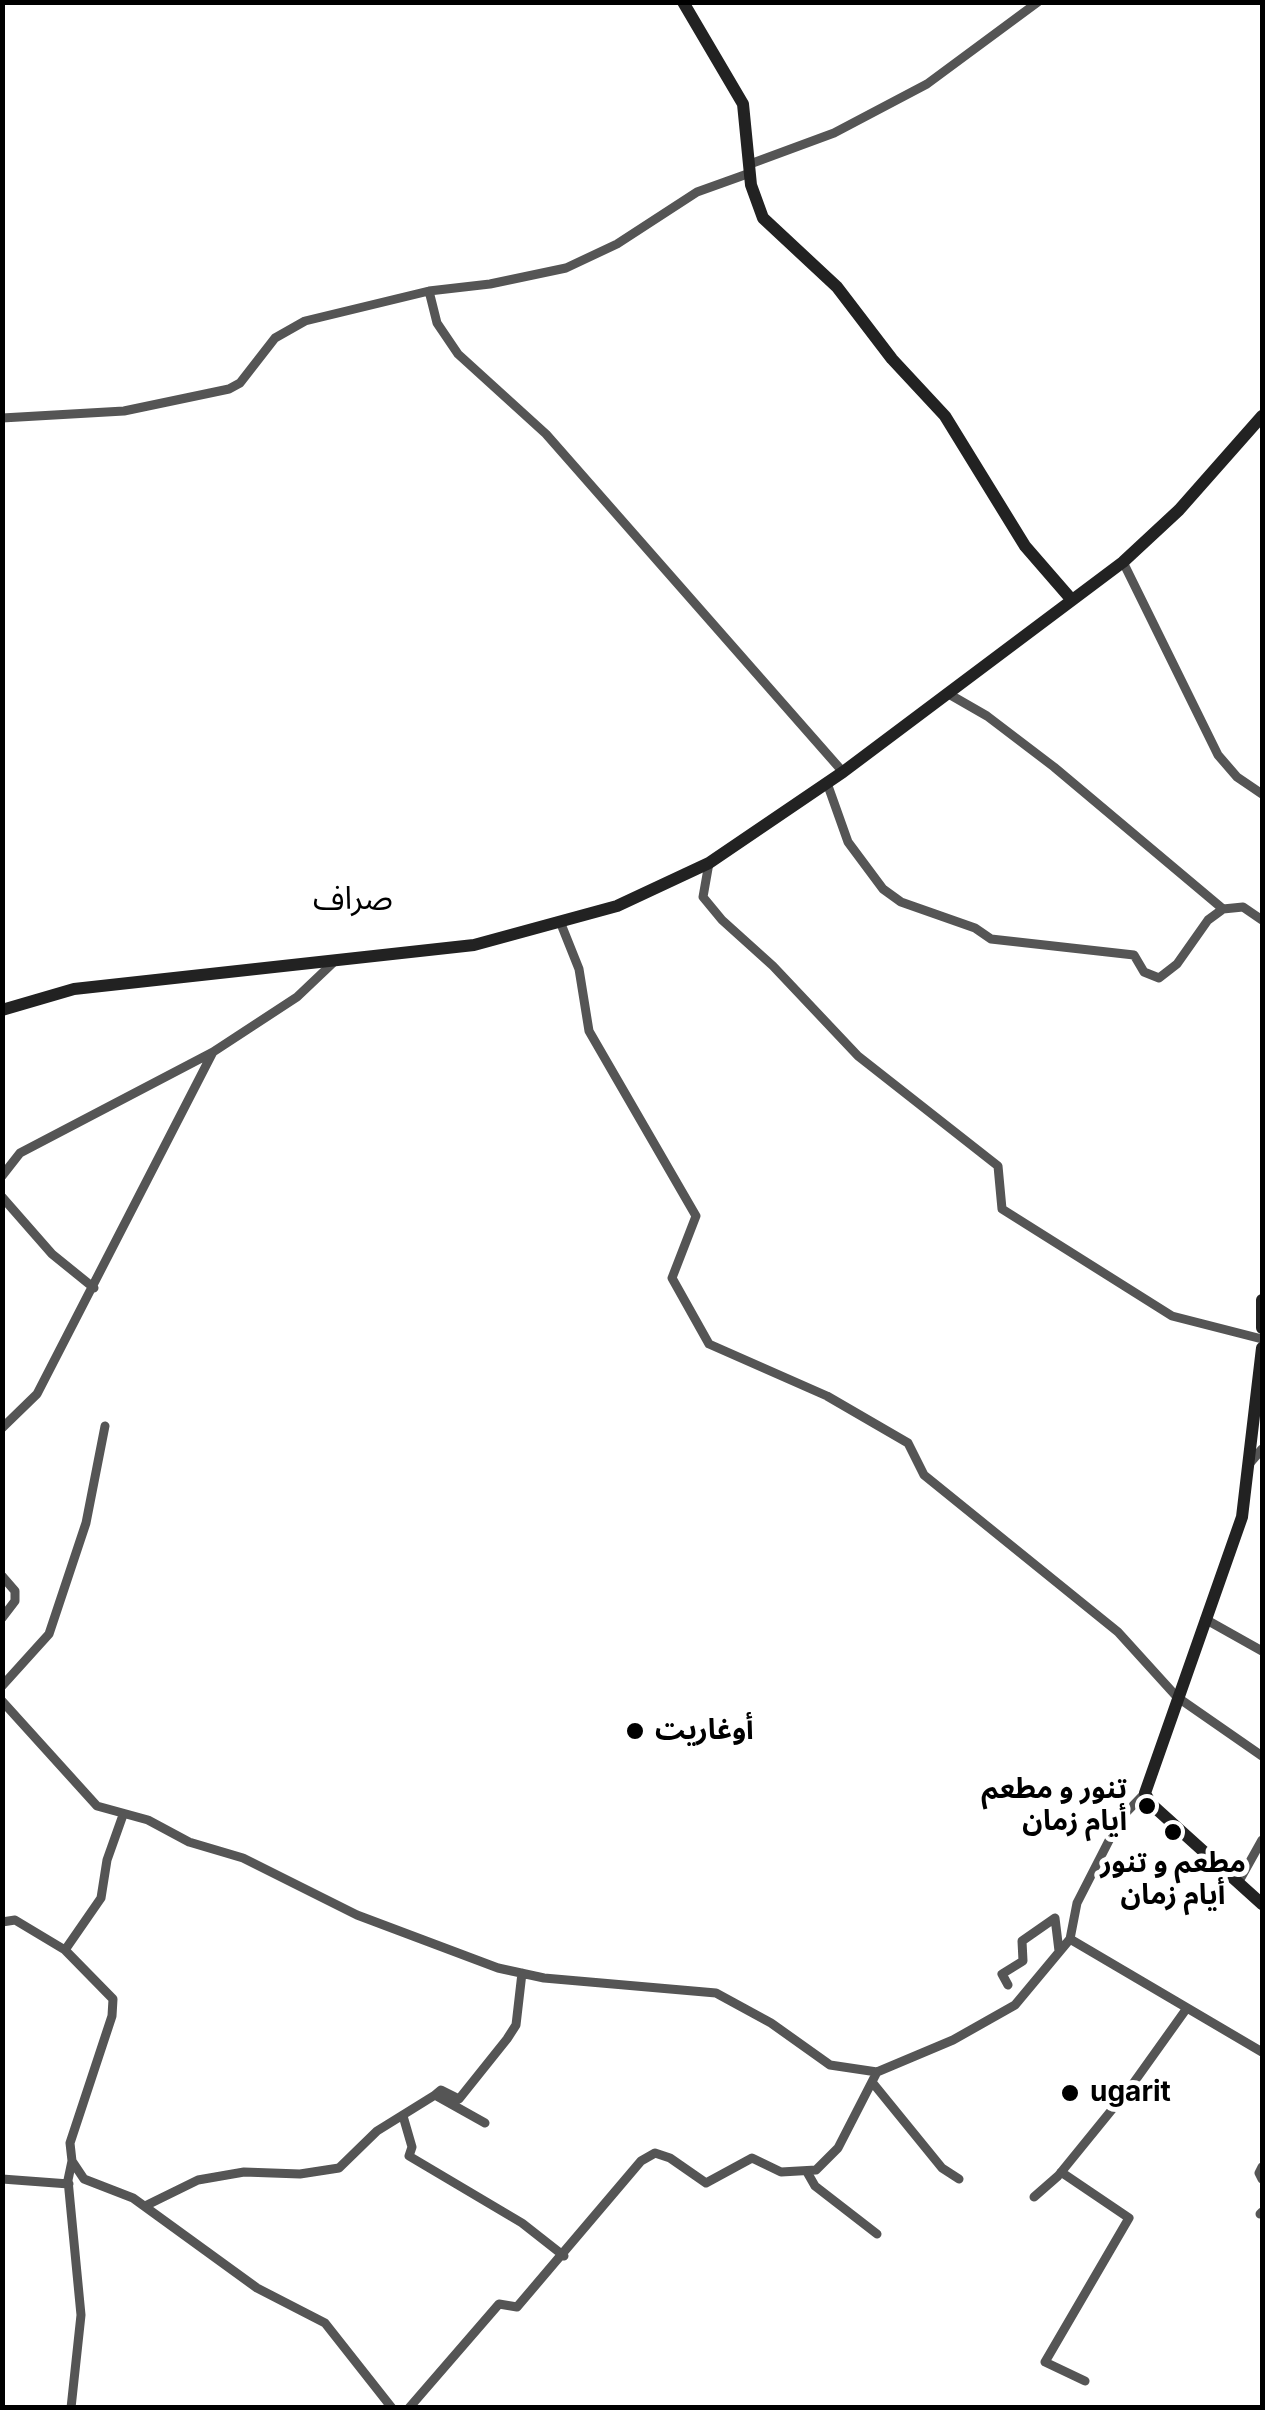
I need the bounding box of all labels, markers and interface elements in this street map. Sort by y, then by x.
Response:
district label: صراف [313,880,393,918]
place label: أوغاريت [655,1714,754,1748]
marker: أوغاريت [624,1720,646,1742]
place label: تنور و مطعم أيام زمان [981,1773,1127,1839]
marker: تنور و مطعم أيام زمان [1136,1795,1158,1817]
marker: مطعم و تنور أيام زمان [1162,1821,1184,1843]
place label: مطعم و تنور أيام زمان [1100,1847,1246,1913]
place label: ugarit [1090,2076,1171,2110]
marker: ugarit [1059,2082,1081,2104]

